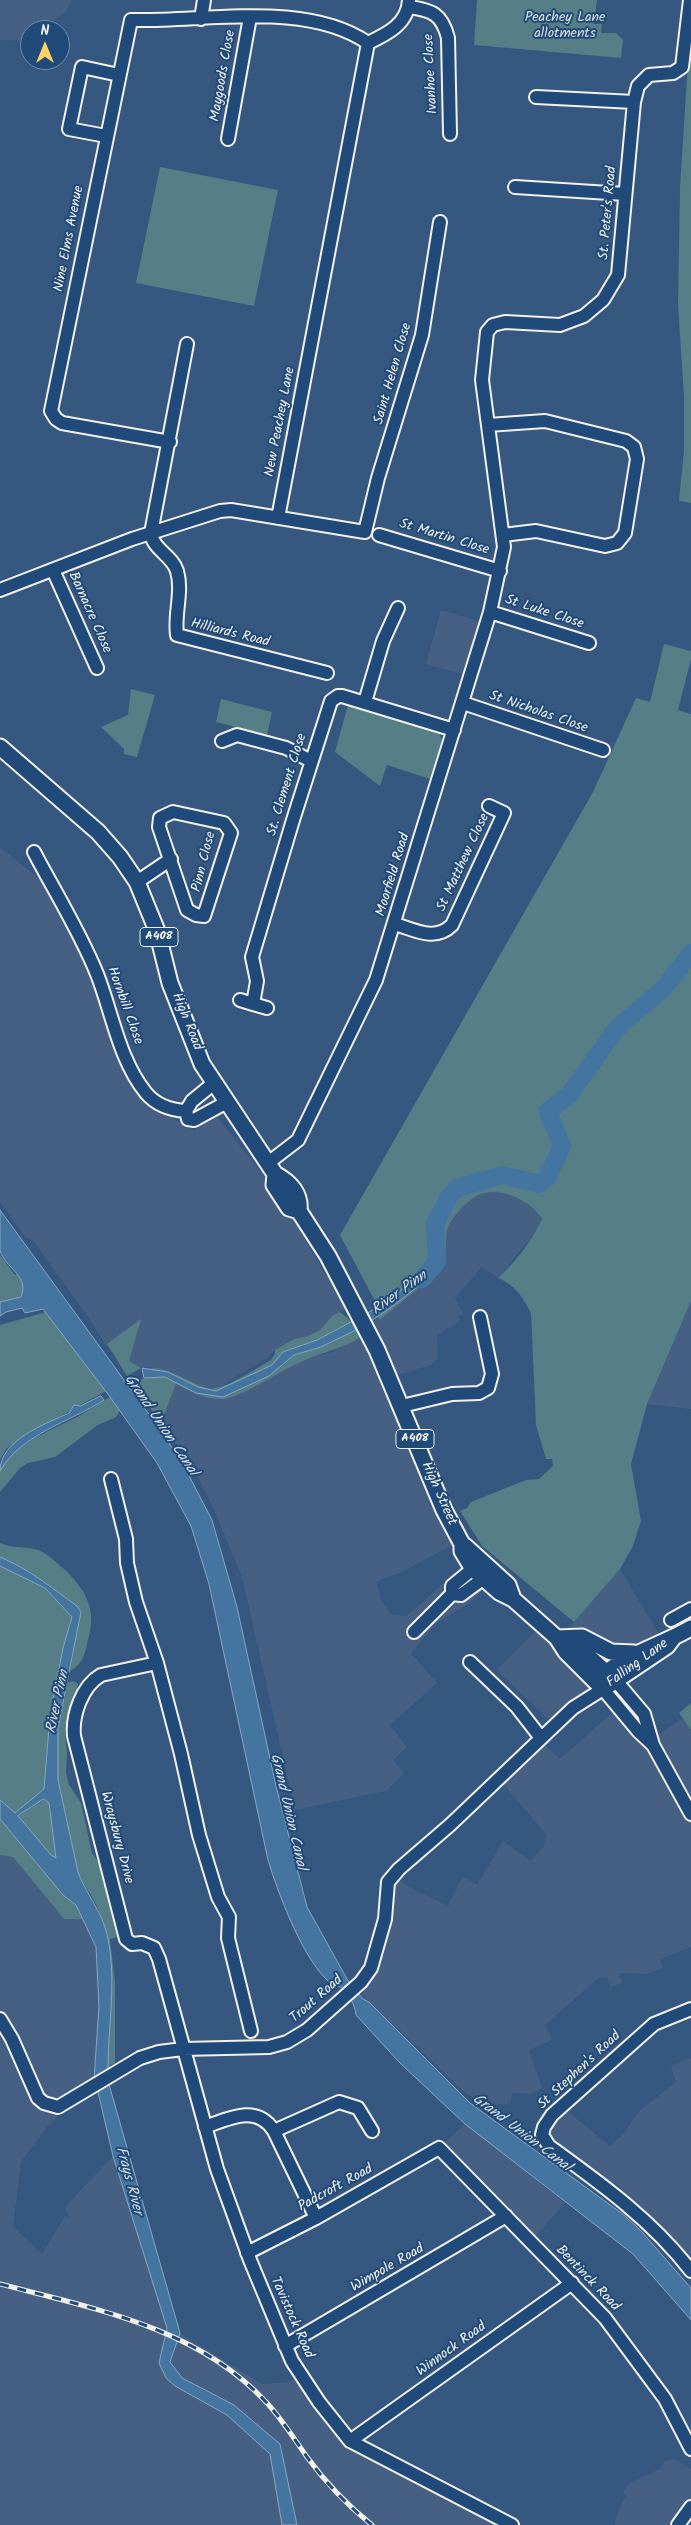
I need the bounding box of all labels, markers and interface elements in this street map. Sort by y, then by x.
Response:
park label: Peachey Lane allotments [525,11,605,44]
north arrow [20,20,70,70]
text: N [41,20,49,42]
street label: Maygoods Close [208,29,240,123]
street label: Ivanhoe Close [422,33,442,115]
street label: St. Peter's Road [597,166,621,260]
street label: Nine Elms Avenue [51,185,89,293]
street label: Saint Helen Close [371,321,417,427]
street label: New Peachey Lane [262,366,300,478]
street label: St Martin Close [397,516,491,560]
street label: Barnacre Close [64,570,114,656]
street label: St Luke Close [503,592,585,634]
street label: Hilliards Road [189,616,271,652]
street label: St Nicholas Close [486,688,590,738]
street label: St. Clement Close [264,732,312,838]
street label: St Matthew Close [434,811,494,915]
street label: Pinn Close [189,830,221,894]
street label: Moorfield Road [373,831,415,919]
road number: A408 [140,928,178,946]
street label: Hornbill Close [102,965,146,1047]
street label: High Road [167,991,205,1053]
water label: River Pinn [369,1268,431,1320]
water label: Grand Union Canal [119,1372,201,1480]
road number: A408 [396,1430,434,1448]
street label: High Street [417,1460,459,1528]
street label: Falling Lane [604,1636,672,1692]
water label: River Pinn [44,1669,74,1735]
water label: Grand Union Canal [265,1752,309,1872]
street label: Wraysbury Drive [96,1790,136,1886]
street label: Trout Road [287,1973,347,2027]
street label: St Stephen's Road [535,2028,625,2114]
water label: Grand Union Canal [468,2091,574,2177]
water label: Frays River [110,2145,146,2217]
street label: Padcroft Road [296,2162,376,2216]
street label: Wimpole Road [348,2241,428,2297]
street label: Bentinck Road [551,2242,623,2316]
street label: Tavistock Road [266,2275,316,2361]
street label: Winnock Road [414,2319,490,2381]

